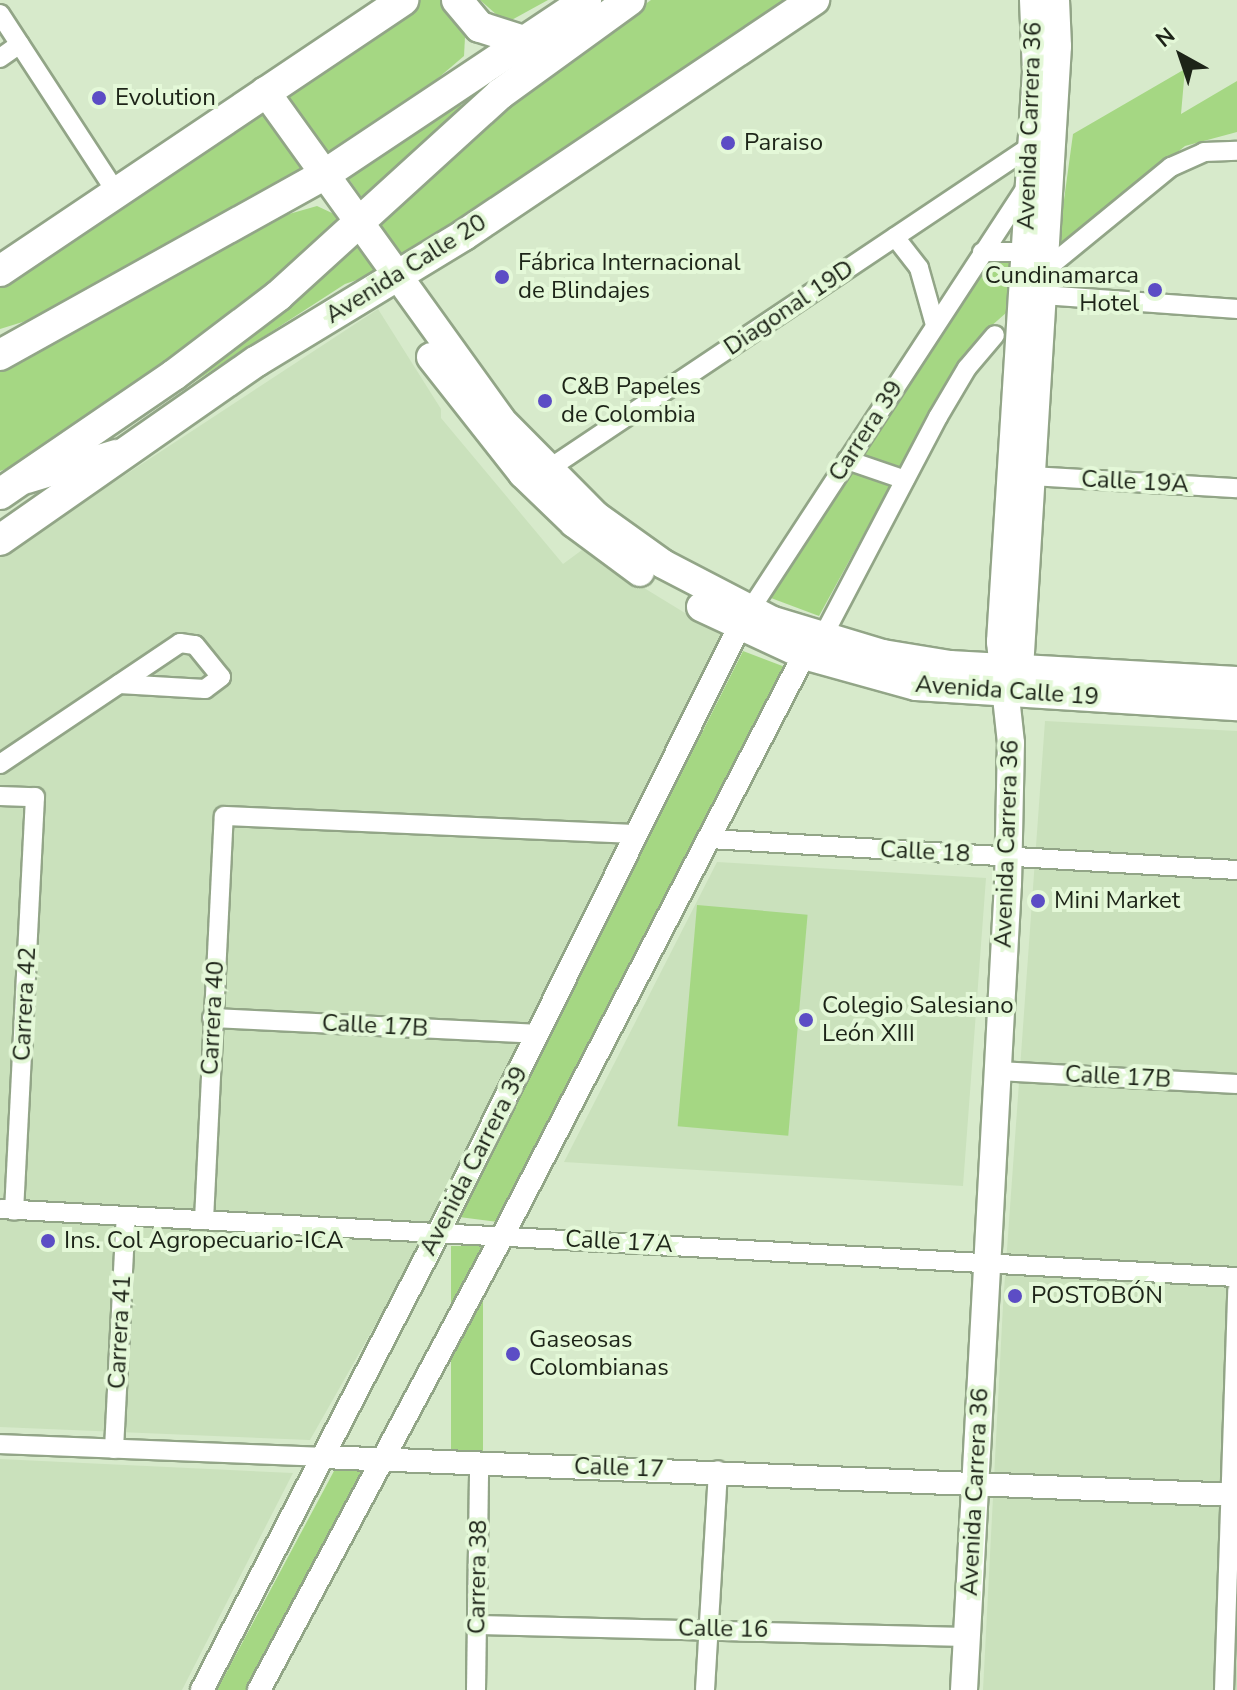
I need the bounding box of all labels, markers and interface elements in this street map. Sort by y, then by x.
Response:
north arrow [1141,16,1221,96]
street label: Avenida Carrera 36 [1012,21,1048,231]
text: N [1150,21,1182,54]
place label: Evolution [115,84,216,112]
marker: Evolution [90,89,108,107]
place label: Paraiso [744,129,823,157]
marker: Paraiso [719,134,737,152]
street label: Avenida Calle 20 [320,208,492,330]
place label: Fábrica Internacional de Blindajes [518,249,741,305]
street label: Diagonal 19D [719,254,859,362]
place label: Cundinamarca Hotel [985,262,1139,318]
marker: Fábrica Internacional de Blindajes [493,268,511,286]
marker: Cundinamarca Hotel [1146,281,1164,299]
place label: C&B Papeles de Colombia [561,373,701,429]
street label: Carrera 39 [823,375,909,487]
marker: C&B Papeles de Colombia [536,392,554,410]
street label: Calle 19A [1080,465,1190,499]
street label: Avenida Calle 19 [914,670,1100,712]
street label: Avenida Carrera 36 [989,739,1025,949]
street label: Calle 18 [879,835,971,869]
place label: Mini Market [1054,887,1180,915]
marker: Mini Market [1029,892,1047,910]
street label: Carrera 42 [8,946,42,1062]
street label: Carrera 40 [196,960,230,1076]
place label: Colegio Salesiano León XIII [822,992,1014,1048]
street label: Calle 17B [321,1009,429,1043]
marker: Colegio Salesiano León XIII [797,1011,815,1029]
street label: Calle 17B [1064,1060,1172,1094]
street label: Avenida Carrera 39 [414,1062,534,1260]
street label: Calle 17A [564,1225,674,1259]
place label: Ins. Col Agropecuario-ICA [64,1227,343,1255]
marker: Ins. Col Agropecuario-ICA [39,1232,57,1250]
street label: Carrera 41 [103,1274,137,1390]
place label: POSTOBÓN [1031,1282,1163,1310]
marker: POSTOBÓN [1006,1287,1024,1305]
place label: Gaseosas Colombianas [529,1326,669,1382]
marker: Gaseosas Colombianas [504,1345,522,1363]
street label: Avenida Carrera 36 [955,1387,995,1597]
street label: Calle 17 [573,1452,665,1484]
street label: Carrera 38 [463,1520,493,1634]
street label: Calle 16 [678,1614,768,1644]

